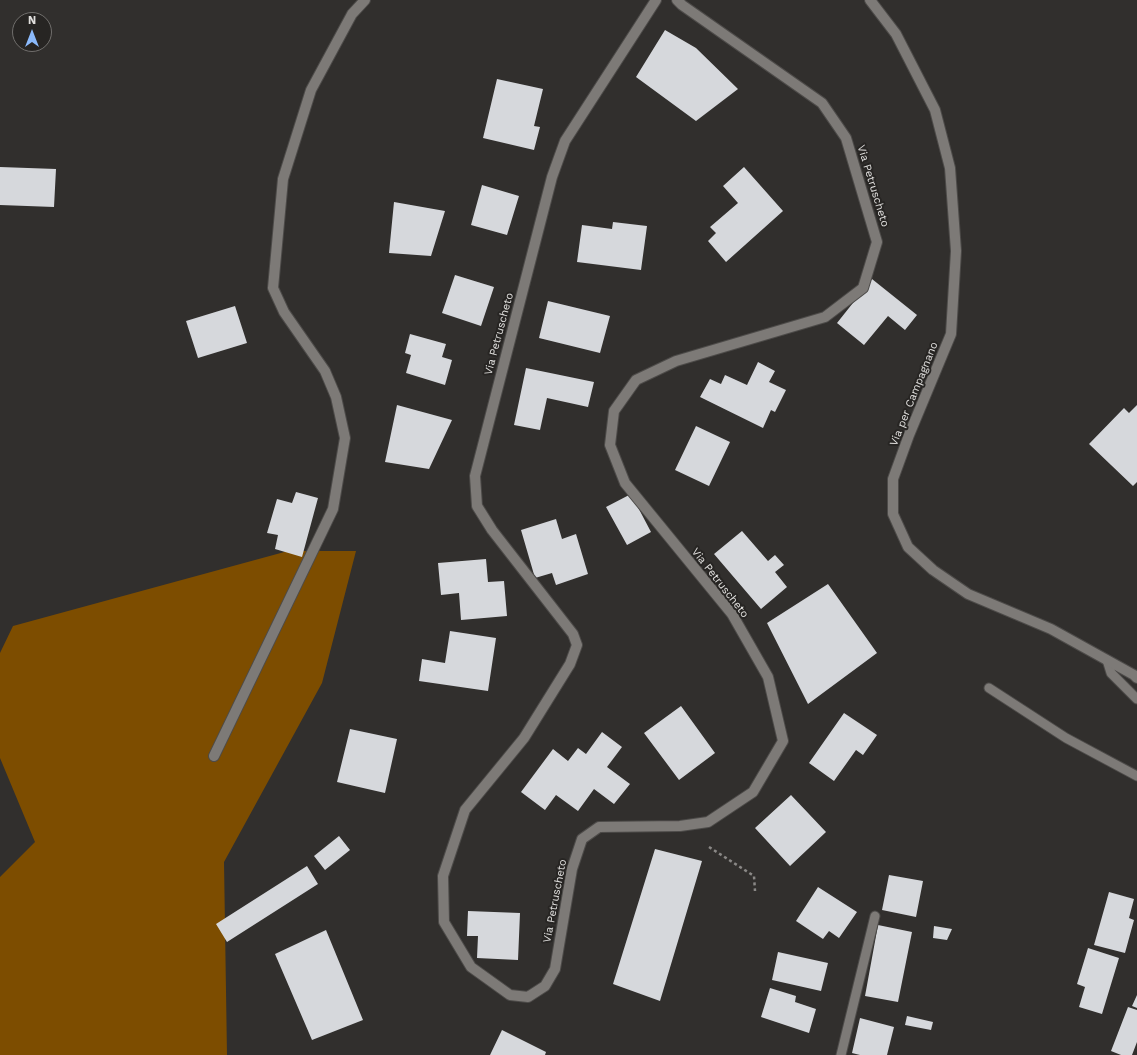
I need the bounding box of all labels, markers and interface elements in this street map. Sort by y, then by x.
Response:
north arrow [12,12,52,52]
text: N [28,14,36,27]
street label: Via Petruscheto [854,143,892,229]
street label: Via Petruscheto [482,291,516,377]
street label: Via per Campagnano [887,340,941,448]
street label: Via Petruscheto [689,545,751,621]
street label: Via Petruscheto [540,858,570,944]

